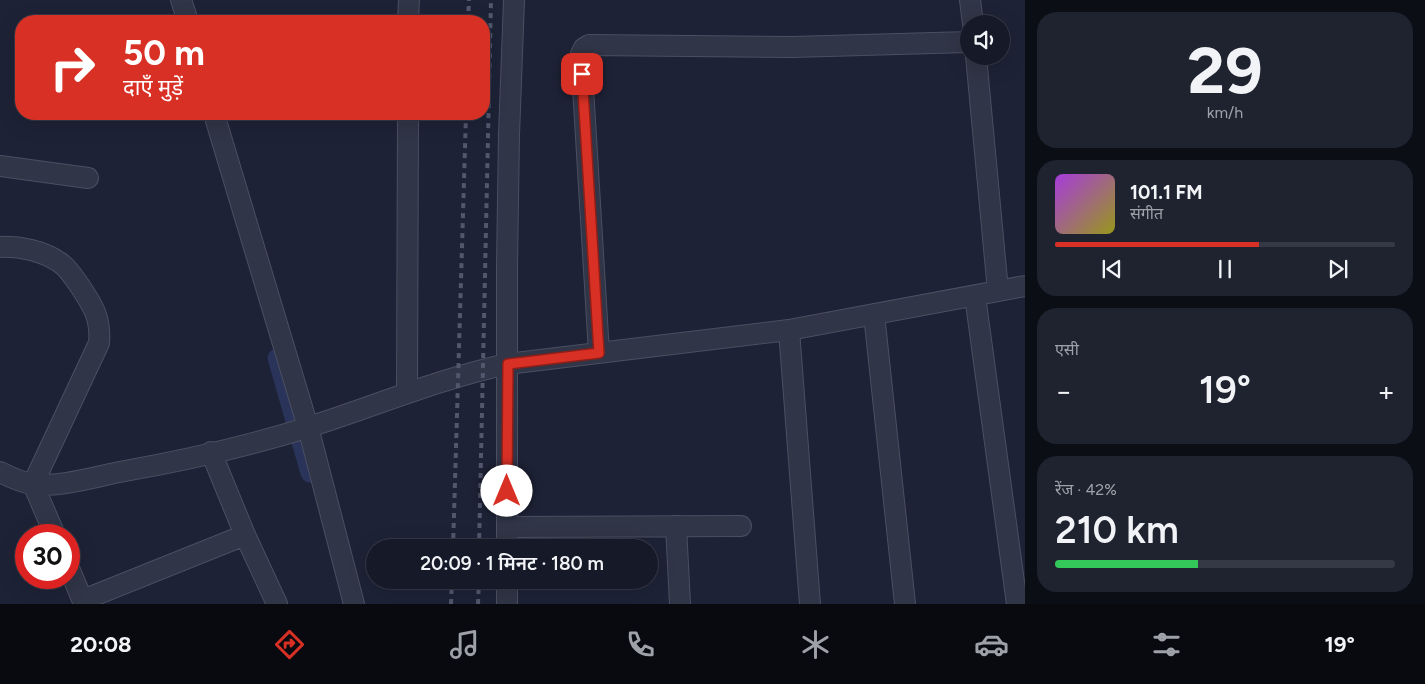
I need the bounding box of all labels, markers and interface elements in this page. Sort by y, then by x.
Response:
map controls [960,15,1010,65]
button: sound [960,15,1010,65]
text: 29 [1187,31,1263,109]
text: 50 m [123,32,205,74]
icon: right [40,35,105,100]
pin [561,53,603,95]
icon: arrive [568,60,596,88]
text: दाएँ मुड़ें [123,74,183,101]
text: km/h [1207,103,1243,122]
text: 101.1 FM [1130,181,1202,204]
text: संगीत [1130,204,1163,223]
icon: previous [1098,255,1126,283]
icon: pause [1211,255,1239,283]
icon: next [1324,255,1352,283]
text: एसी [1055,340,1079,359]
text: 19° [1199,367,1251,413]
text: − [1055,374,1072,408]
text: + [1378,374,1395,408]
position arrow [480,464,532,516]
text: रेंज · 42% [1055,480,1117,499]
text: 210 km [1055,507,1179,553]
speed limit sign: 30 [15,524,80,589]
text: 20:09 · 1 मिनट · 180 m [420,552,604,575]
icon: directions [272,627,307,662]
icon: music [447,627,482,662]
icon: phone [623,627,658,662]
icon: climate [798,627,833,662]
icon: car [974,627,1009,662]
icon: filters [1149,627,1184,662]
text: 20:08 [70,631,132,658]
text: 19° [1324,631,1355,658]

